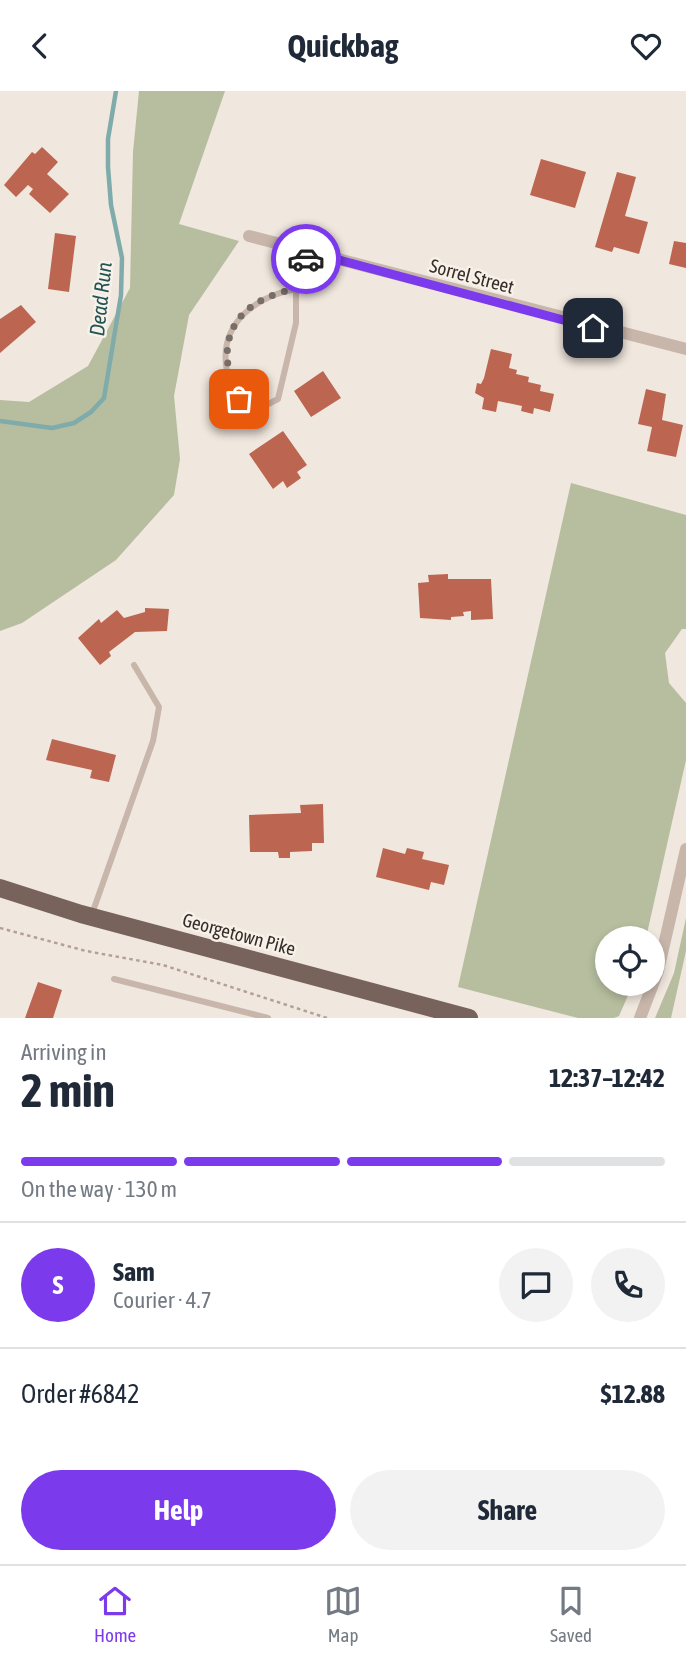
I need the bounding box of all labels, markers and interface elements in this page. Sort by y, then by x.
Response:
icon: back [21,27,59,65]
text: Quickbag [287,27,399,64]
icon: heart [627,27,665,65]
courier [271,224,341,294]
icon: car [287,240,325,278]
street label: Sorrel Street [428,254,516,298]
water label: Dead Run [84,261,116,337]
pin [563,298,623,358]
icon: home [574,309,612,347]
pin [209,369,269,429]
icon: bag [220,380,258,418]
street label: Georgetown Pike [180,908,298,960]
map controls [595,926,665,996]
button: locate [595,926,665,996]
text: Arriving in [21,1039,107,1065]
text: 12:37–12:42 [549,1063,665,1093]
text: 2 min [21,1064,115,1117]
text: On the way · 130 m [21,1176,177,1202]
button: chat [499,1248,573,1322]
button: phone [591,1248,665,1322]
text: Sam [113,1257,155,1287]
text: S [53,1270,63,1300]
text: Courier · 4.7 [113,1287,212,1313]
text: Order #6842 [21,1379,140,1409]
text: $12.88 [601,1379,665,1409]
button: Help [21,1470,336,1550]
button: Share [350,1470,665,1550]
tab: Home [94,1582,136,1646]
tab: Map [324,1582,362,1646]
tab: Saved [550,1582,592,1646]

